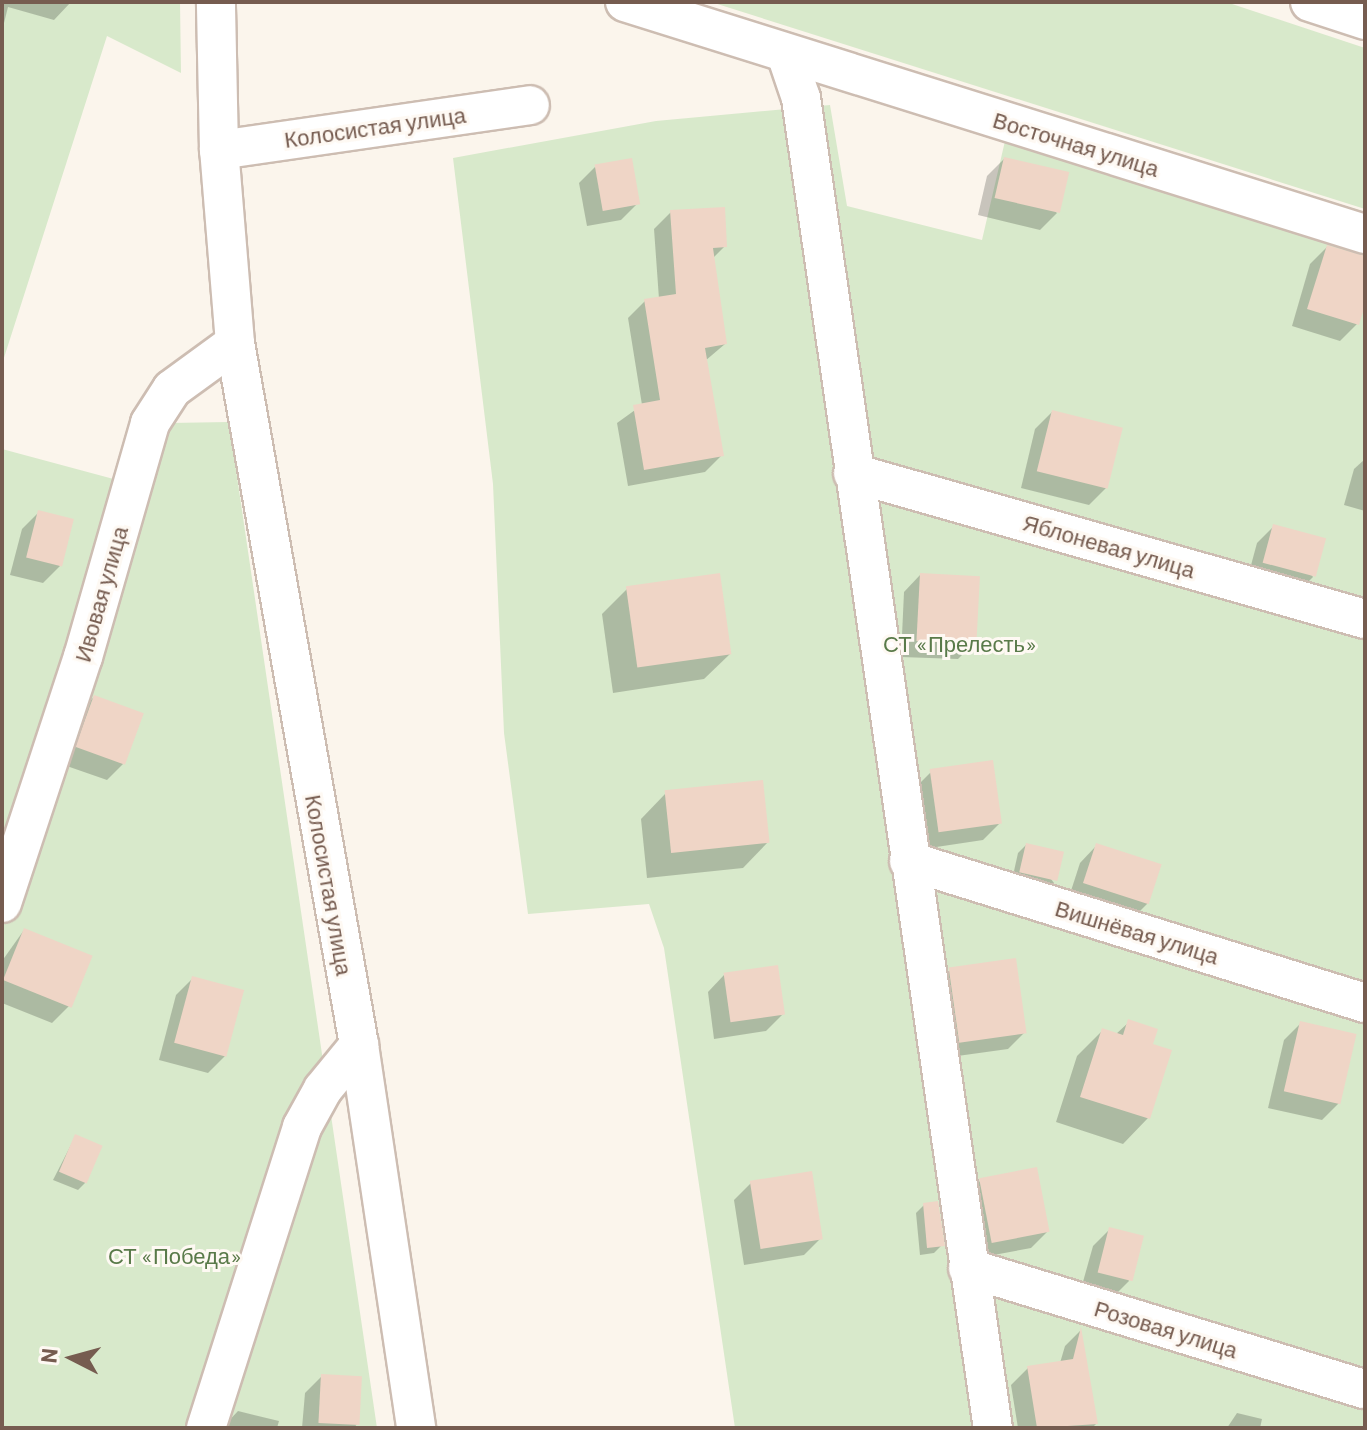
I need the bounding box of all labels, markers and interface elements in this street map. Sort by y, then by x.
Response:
street label: Колосистая улица [283,101,467,153]
street label: Восточная улица [990,106,1162,182]
street label: Яблоневая улица [1020,509,1198,583]
street label: Ивовая улица [69,523,133,665]
park label: СТ «Прелесть» [883,631,1037,657]
street label: Колосистая улица [300,793,358,977]
street label: Вишнёвая улица [1052,895,1222,969]
park label: СТ «Победа» [108,1243,242,1269]
street label: Розовая улица [1091,1295,1241,1363]
north arrow [32,1318,112,1398]
text: N [34,1347,62,1364]

